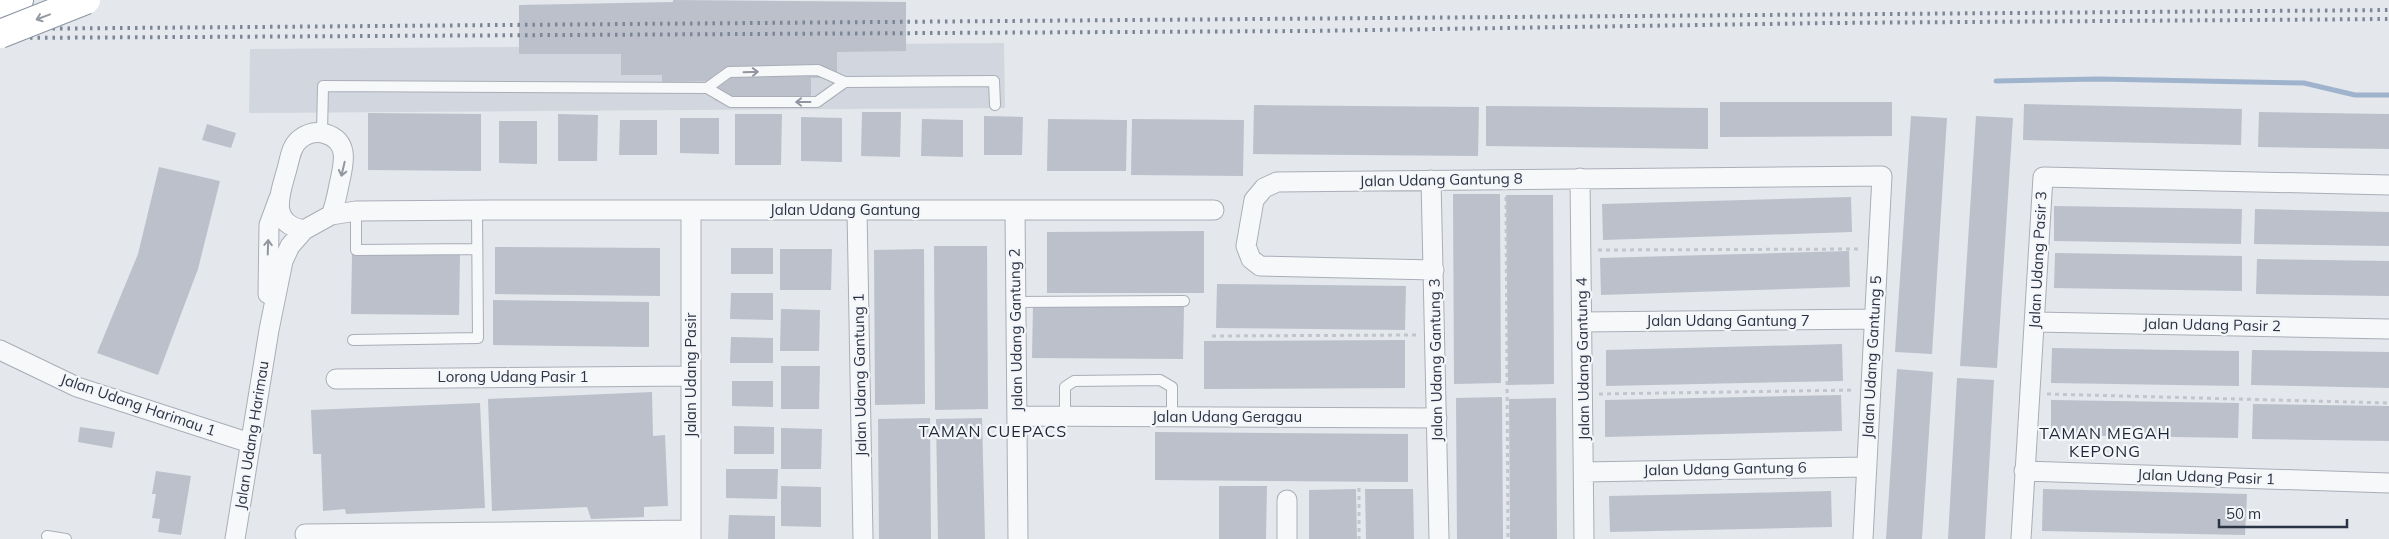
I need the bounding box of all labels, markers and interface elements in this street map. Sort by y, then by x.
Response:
one-way arrow [36,12,51,22]
one-way arrow [743,67,759,77]
one-way arrow [795,97,812,107]
one-way arrow [338,161,347,177]
street label: Jalan Udang Gantung 8 [1359,169,1523,190]
street label: Jalan Udang Pasir 3 [2024,191,2051,329]
street label: Jalan Udang Gantung [770,200,920,219]
one-way arrow [263,239,273,255]
street label: Jalan Udang Gantung 2 [1005,248,1026,412]
street label: Jalan Udang Gantung 5 [1858,275,1885,439]
street label: Jalan Udang Gantung 4 [1572,277,1593,441]
street label: Jalan Udang Gantung 3 [1425,278,1446,442]
street label: Jalan Udang Gantung 1 [849,293,870,457]
street label: Jalan Udang Gantung 7 [1646,311,1810,330]
street label: Jalan Udang Pasir [681,312,700,437]
street label: Jalan Udang Pasir 2 [2143,314,2281,335]
street label: Jalan Udang Harimau [230,359,273,511]
street label: Lorong Udang Pasir 1 [438,367,588,386]
street label: Jalan Udang Harimau 1 [58,369,218,440]
street label: Jalan Udang Geragau [1152,407,1302,426]
district label: TAMAN CUEPACS [919,421,1067,441]
district label: TAMAN MEGAH KEPONG [2039,423,2171,461]
street label: Jalan Udang Gantung 6 [1643,458,1807,479]
street label: Jalan Udang Pasir 1 [2137,465,2275,488]
scale bar [2219,496,2346,528]
text: 50 m [2226,504,2261,523]

